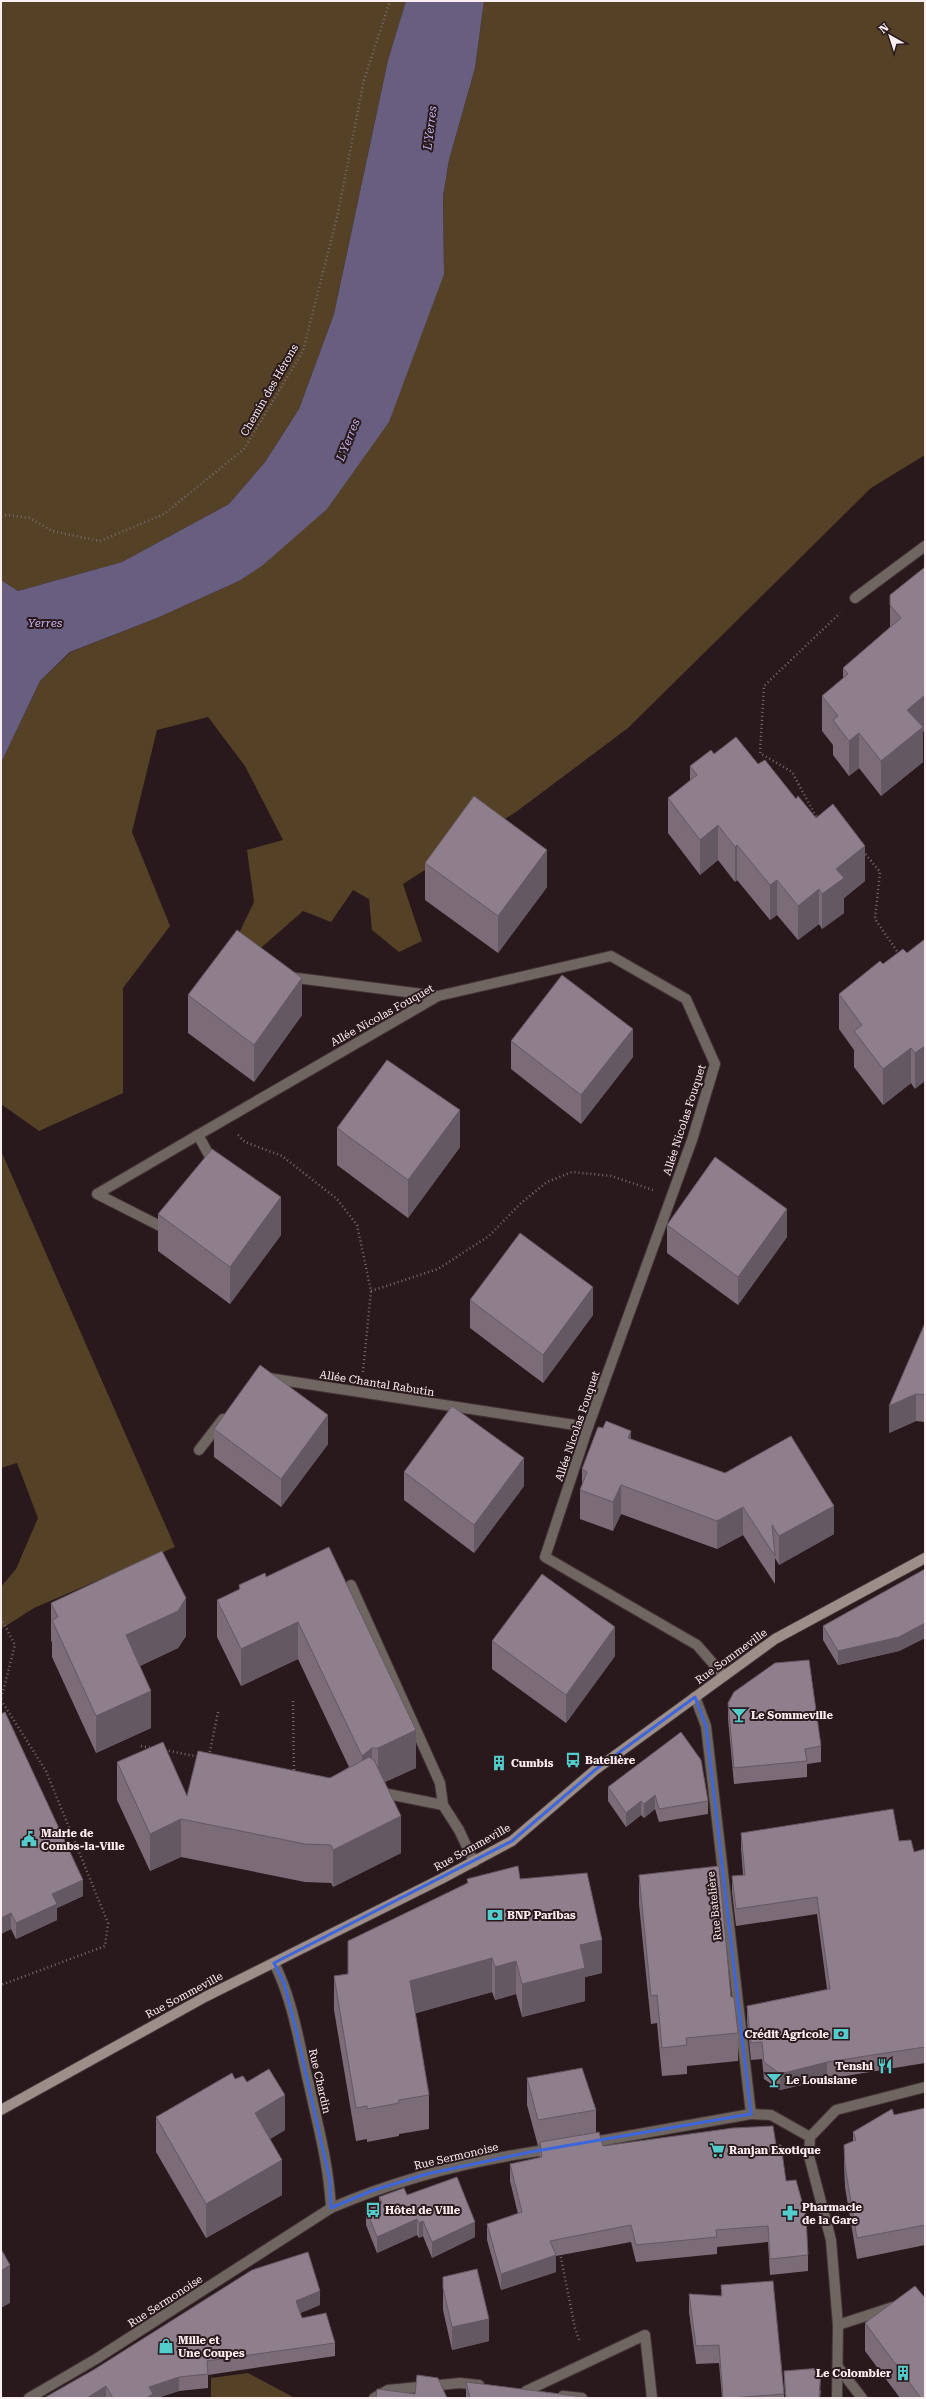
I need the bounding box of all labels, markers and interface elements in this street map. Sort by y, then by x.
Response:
north arrow [870,16,910,56]
text: N [877,21,892,36]
water label: L'Yerres [420,105,440,152]
street label: Chemin des Hérons [238,342,301,439]
water label: L'Yerres [333,416,363,464]
water label: Yerres [28,616,63,630]
street label: Allée Nicolas Fouquet [328,982,436,1049]
street label: Allée Nicolas Fouquet [660,1063,709,1177]
street label: Allée Chantal Rabutin [319,1368,435,1399]
street label: Allée Nicolas Fouquet [552,1369,602,1483]
street label: Rue Sommeville [693,1626,770,1687]
bar icon: Le Sommeville [730,1706,748,1724]
place label: Le Sommeville [751,1709,833,1722]
bus stop icon: Batelière [564,1751,582,1769]
building icon: Cumbis [490,1754,508,1772]
place label: Batelière [585,1754,636,1767]
place label: Cumbis [511,1757,554,1770]
street label: Rue Sommeville [432,1821,513,1874]
place label: Mairie de Combs-la-Ville [41,1827,125,1853]
public building icon: Mairie de Combs-la-Ville [20,1830,38,1848]
street label: Rue Batelière [704,1871,725,1941]
bank icon: BNP Paribas [486,1906,504,1924]
place label: BNP Paribas [507,1909,576,1922]
street label: Rue Sommeville [143,1970,225,2021]
bank icon: Crédit Agricole [832,2025,850,2043]
place label: Crédit Agricole [745,2028,830,2041]
street label: Rue Chardin [306,2047,333,2115]
restaurant icon: Tenshi [876,2057,894,2075]
place label: Tenshi [835,2060,873,2073]
bar icon: Le Louisiane [765,2071,783,2089]
place label: Le Louisiane [786,2074,858,2087]
street label: Rue Sermonoise [413,2140,500,2173]
supermarket icon: Ranjan Exotique [708,2141,726,2159]
place label: Ranjan Exotique [729,2144,821,2157]
bus stop icon: Hôtel de Ville [364,2201,382,2219]
place label: Pharmacie de la Gare [802,2201,862,2227]
place label: Hôtel de Ville [385,2204,461,2217]
pharmacy icon: Pharmacie de la Gare [781,2204,799,2222]
street label: Rue Sermonoise [126,2273,205,2330]
place label: Mille et Une Coupes [178,2334,245,2360]
shop icon: Mille et Une Coupes [157,2337,175,2355]
building icon: Le Colombier [894,2364,912,2382]
place label: Le Colombier [816,2367,891,2380]

